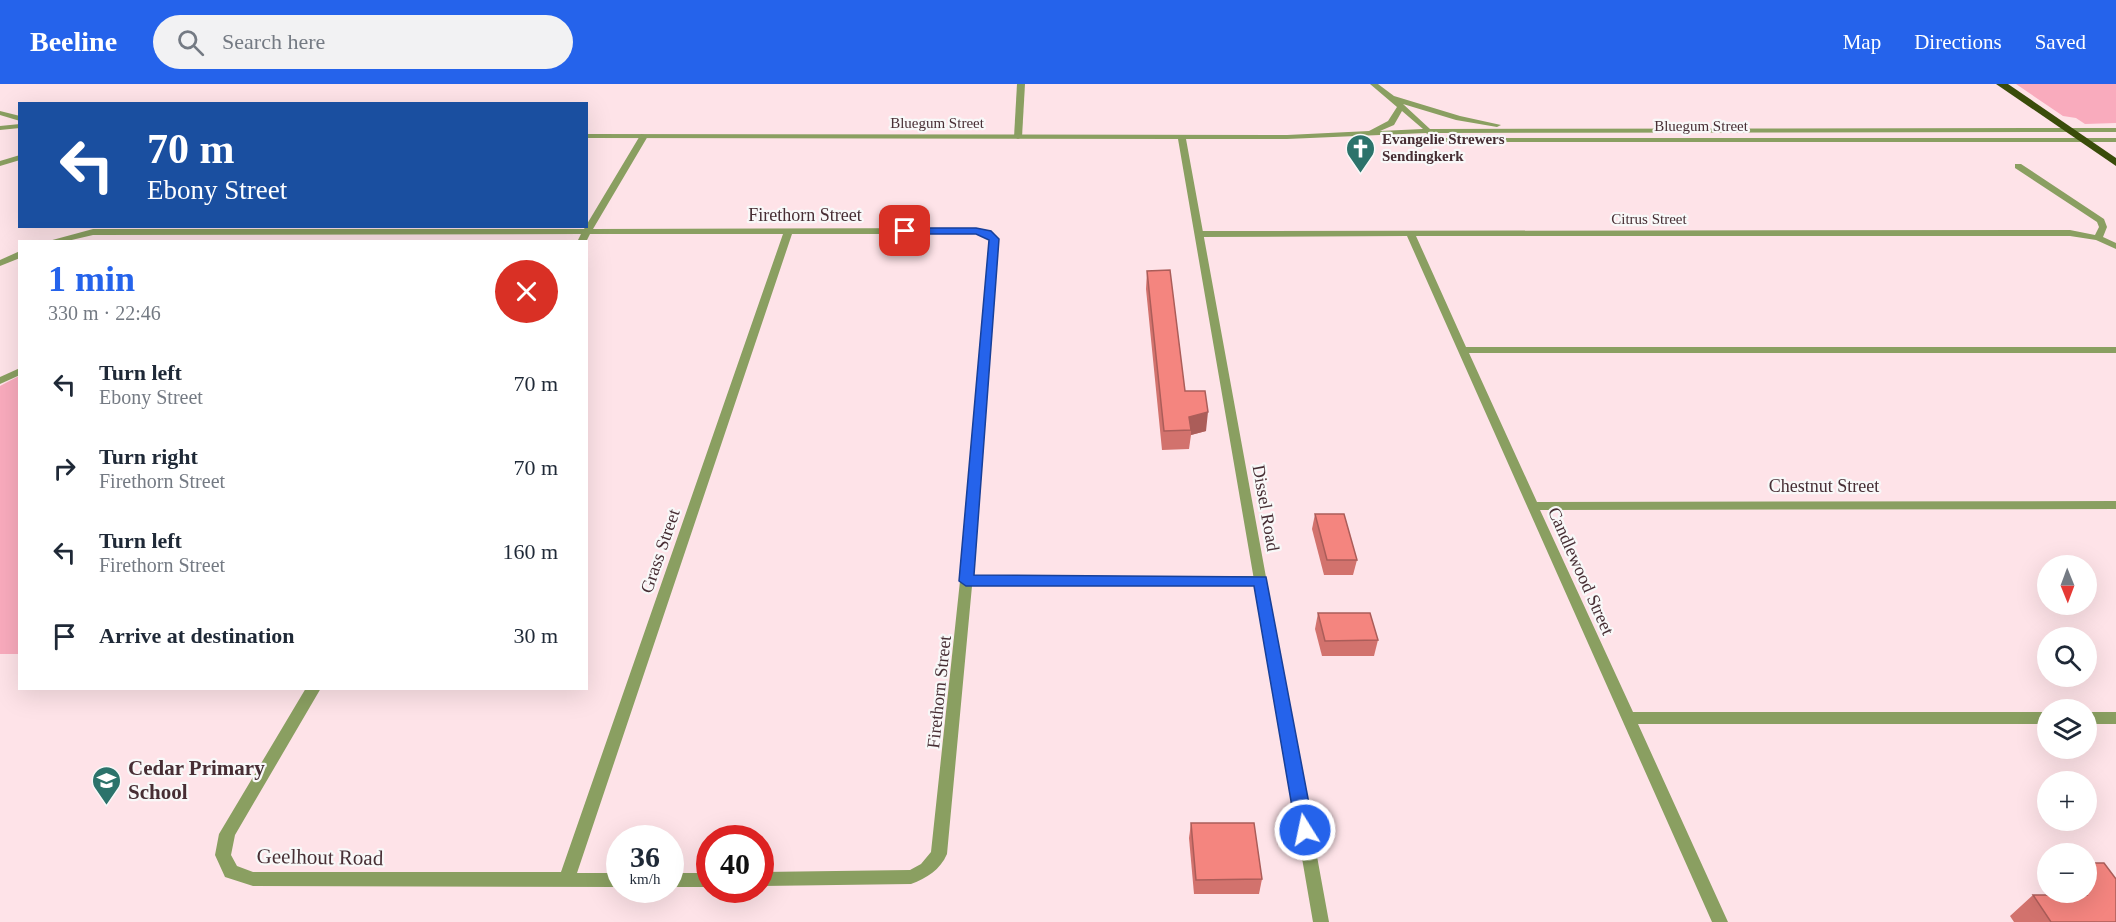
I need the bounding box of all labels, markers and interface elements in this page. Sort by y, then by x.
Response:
search box [153,15,573,69]
text: Beeline [30,26,117,57]
icon: search [174,26,207,59]
text: Search here [222,29,325,54]
text: Map [1843,30,1881,54]
text: Directions [1914,30,2002,54]
text: Saved [2035,30,2086,54]
street label: Bluegum Street [890,115,985,131]
street label: Bluegum Street [1654,118,1749,134]
icon: left [48,126,126,204]
text: 70 m [147,126,235,172]
place label: Evangelie Strewers Sendingkerk [1382,131,1505,164]
church icon: Evangelie Strewers Sendingkerk [1345,132,1377,174]
text: Ebony Street [147,175,287,205]
street label: Firethorn Street [748,205,862,225]
pin [879,205,930,256]
street label: Citrus Street [1611,211,1688,227]
icon: arrive [888,214,921,247]
text: 1 min [48,259,135,299]
button: close [495,260,558,323]
text: 330 m · 22:46 [48,302,161,324]
text: Turn left [99,360,182,385]
icon: left [48,368,81,401]
text: 70 m [513,371,558,396]
text: Ebony Street [99,386,203,408]
text: Turn right [99,444,198,469]
icon: right [48,452,81,485]
text: 70 m [513,455,558,480]
street label: Dissel Road [1249,463,1283,553]
text: Firethorn Street [99,470,225,492]
street label: Chestnut Street [1769,476,1879,496]
street label: Candlewood Street [1544,504,1618,638]
street label: Grass Street [636,506,684,596]
text: Turn left [99,528,182,553]
icon: left [48,536,81,569]
text: 160 m [502,539,558,564]
text: Firethorn Street [99,554,225,576]
north arrow [2037,555,2097,615]
map controls [2037,555,2097,903]
icon: arrive [48,620,81,653]
text: Arrive at destination [99,623,295,648]
text: 30 m [513,623,558,648]
button: search [2037,627,2097,687]
street label: Firethorn Street [923,635,955,749]
button: layers [2037,699,2097,759]
place label: Cedar Primary School [128,756,265,804]
school or university icon: Cedar Primary School [91,764,123,806]
button: + [2037,771,2097,831]
position arrow [1273,798,1337,862]
speed limit sign: 40 [696,825,774,903]
text: 36 [630,840,660,873]
button: − [2037,843,2097,903]
street label: Geelhout Road [257,844,384,870]
text: km/h [630,871,660,887]

